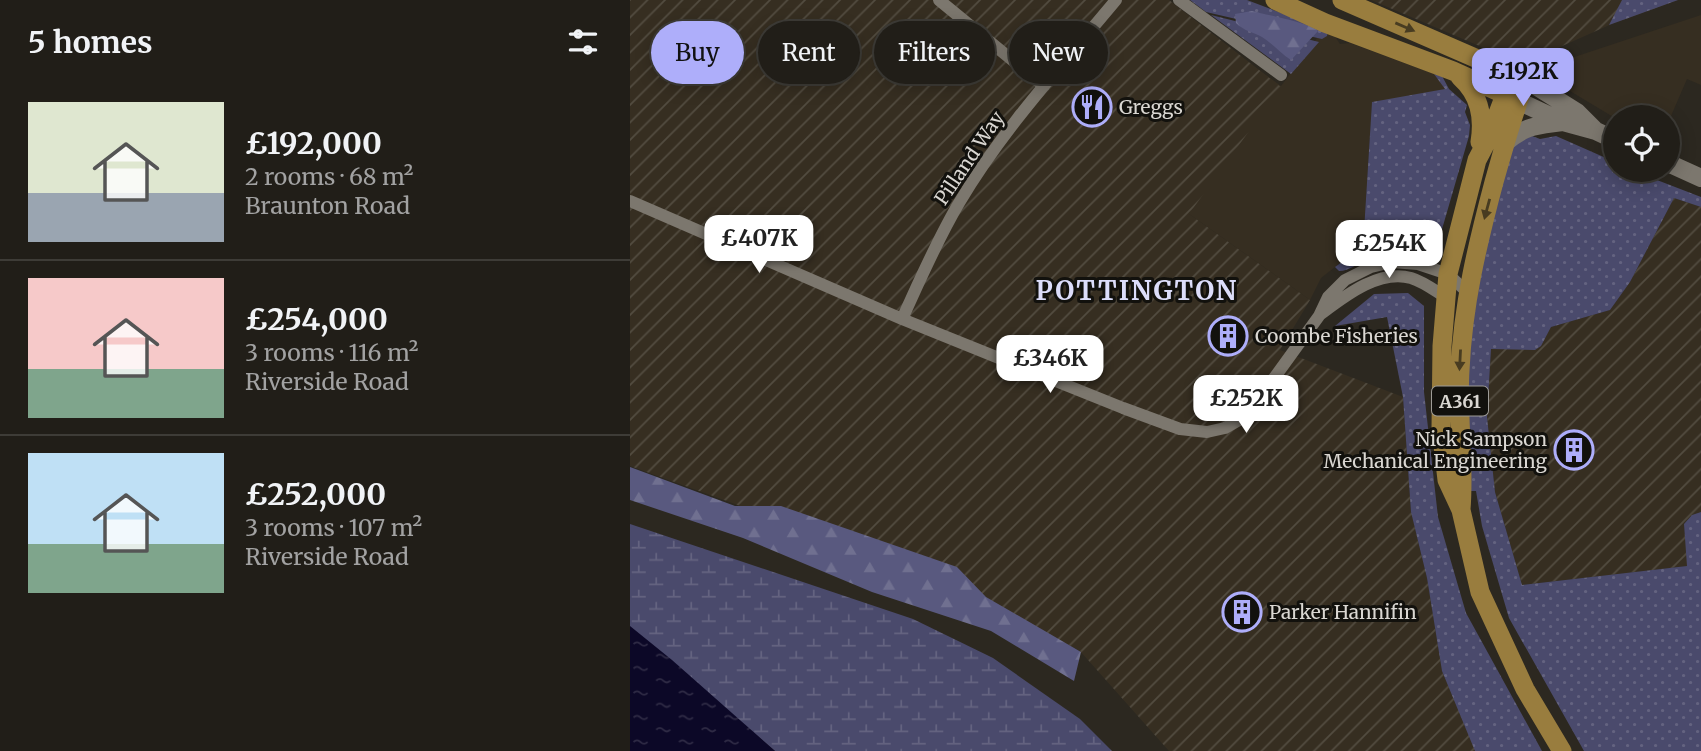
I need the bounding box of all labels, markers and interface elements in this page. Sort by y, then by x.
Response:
chip: Buy [651,21,744,84]
chip: Rent [758,21,860,84]
chip: Filters [874,21,995,84]
chip: New [1009,21,1108,84]
one-way arrow [1395,21,1415,33]
text: 5 homes [28,23,153,61]
icon: filters [564,23,602,61]
pin: £192K [1474,48,1572,108]
text: £192K [1488,56,1558,85]
restaurant icon: Greggs [1071,86,1113,128]
place label: Greggs [1119,95,1183,119]
map controls [1603,105,1680,182]
button: locate [1603,105,1680,182]
street label: Pilland Way [929,107,1009,209]
text: £192,000 [245,124,382,162]
icon: home [84,130,168,214]
text: 2 rooms · 68 m² [245,162,413,191]
text: Braunton Road [245,191,410,220]
one-way arrow [1481,198,1492,220]
pin: £407K [710,216,808,275]
pin: £254K [1340,220,1438,280]
text: £407K [720,223,798,252]
text: £254K [1352,228,1426,257]
district label: POTTINGTON [1036,274,1238,307]
text: £254,000 [245,300,388,338]
icon: home [84,306,168,390]
building icon: Coombe Fisheries [1207,315,1249,357]
place label: Coombe Fisheries [1255,324,1418,348]
pin: £346K [1001,336,1099,395]
text: 3 rooms · 116 m² [245,338,419,367]
text: £346K [1012,343,1088,372]
one-way arrow [1454,349,1465,371]
text: Riverside Road [245,367,409,396]
pin: £252K [1197,376,1295,435]
text: £252K [1209,383,1283,412]
road number: A361 [1432,386,1488,416]
place label: Nick Sampson Mechanical Engineering [1324,427,1547,473]
building icon: Nick Sampson Mechanical Engineering [1553,429,1595,471]
text: £252,000 [245,475,386,513]
icon: home [84,481,168,565]
text: 3 rooms · 107 m² [245,513,422,542]
text: Riverside Road [245,542,409,571]
building icon: Parker Hannifin [1221,591,1263,633]
place label: Parker Hannifin [1269,600,1417,624]

